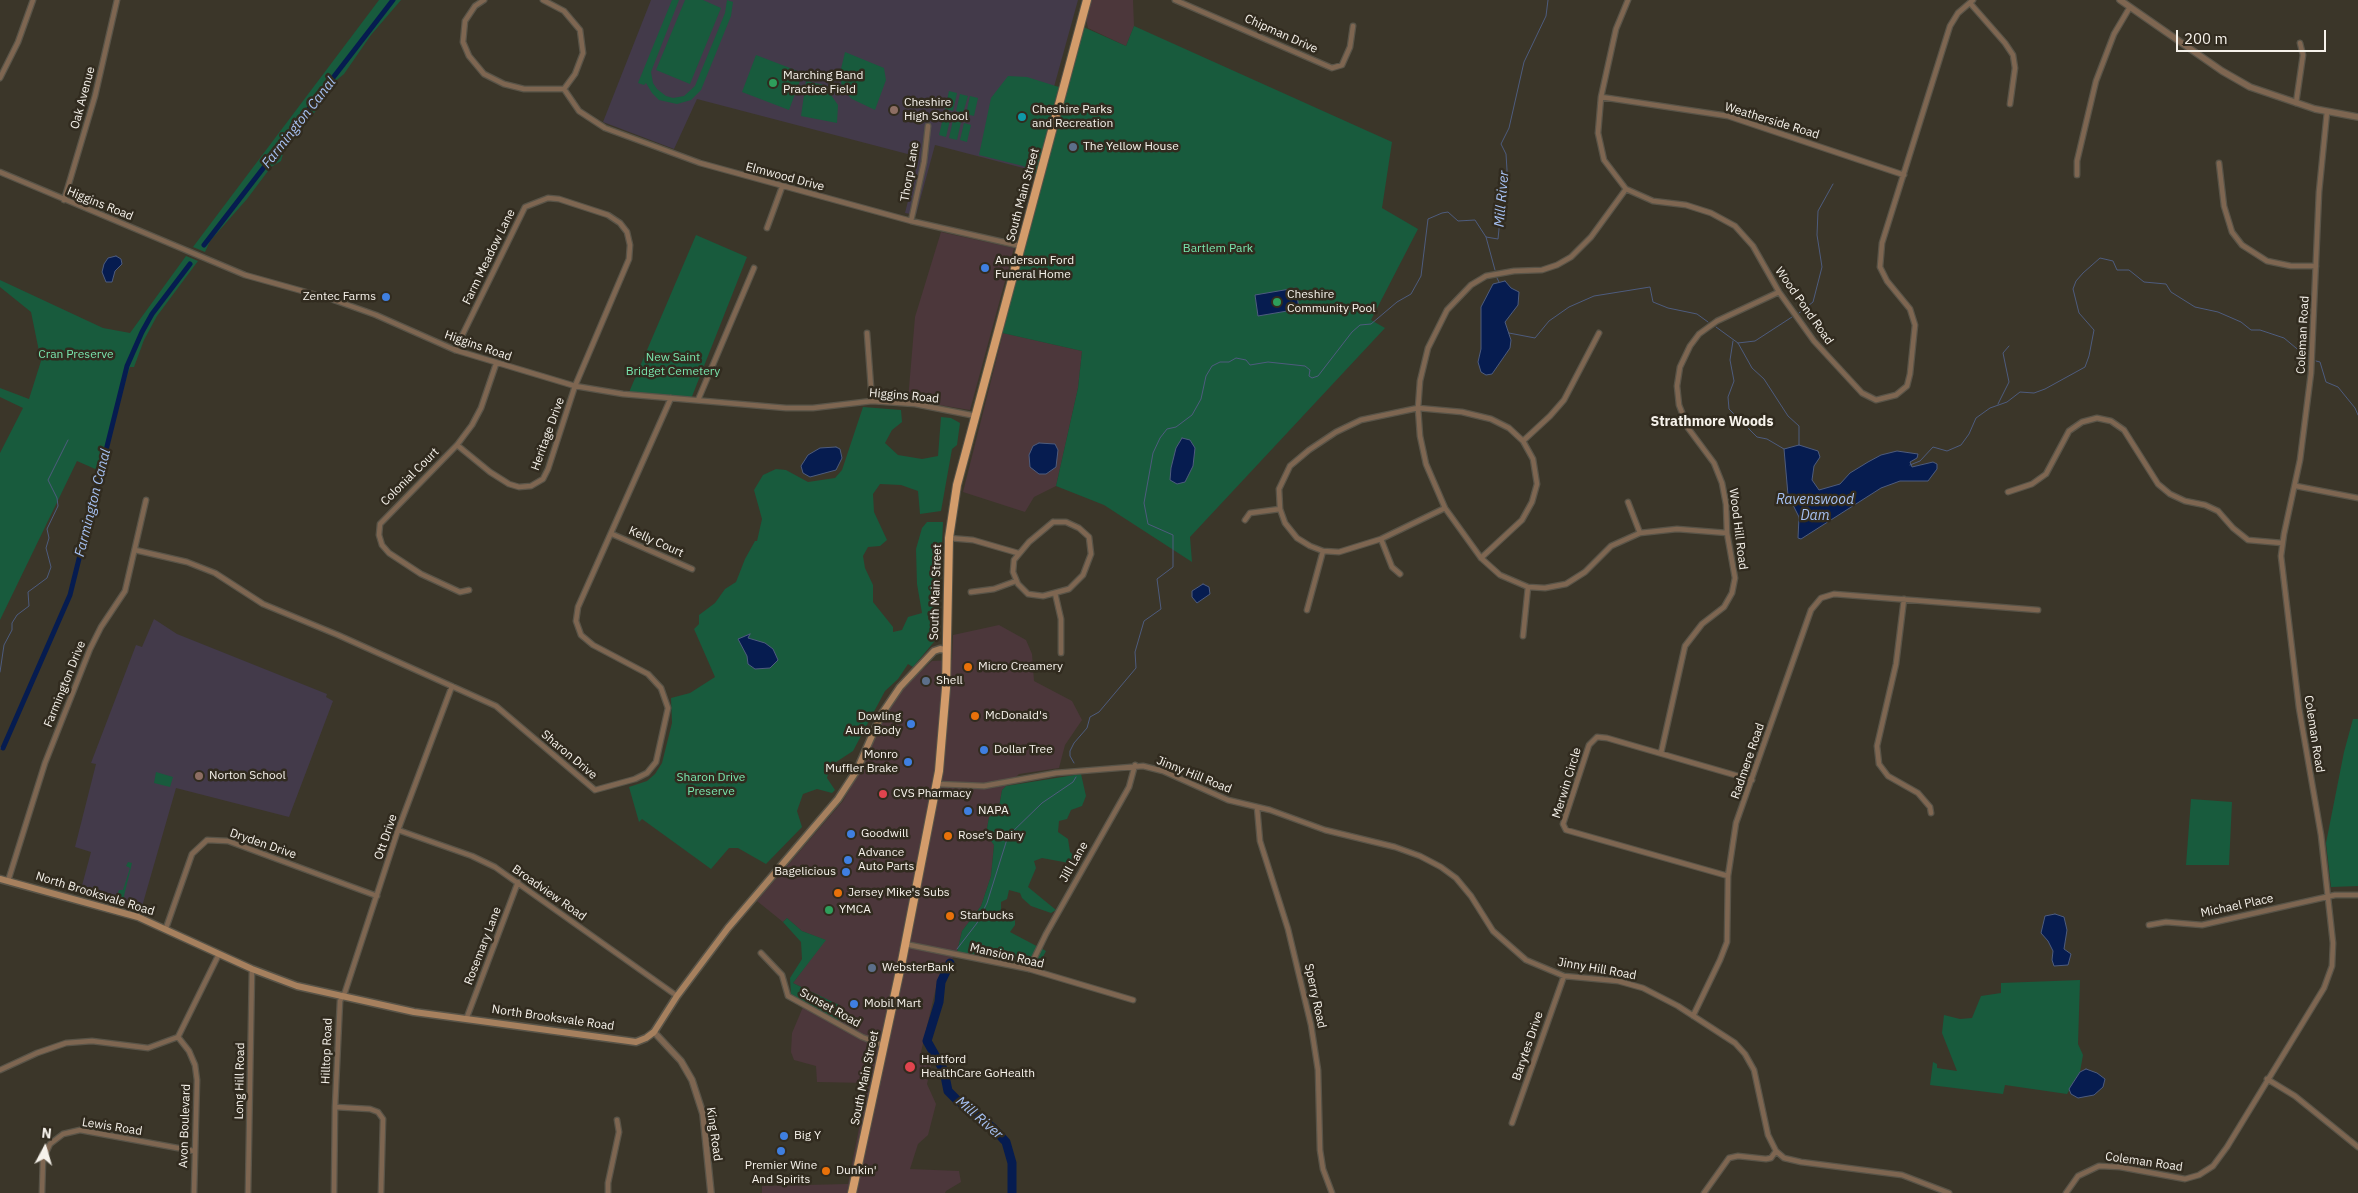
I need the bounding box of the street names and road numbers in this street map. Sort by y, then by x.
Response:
street label: Chipman Drive [1242,11,1320,57]
street label: Oak Avenue [68,65,98,131]
street label: Weatherside Road [1723,100,1821,142]
street label: Thorp Lane [898,141,922,203]
street label: South Main Street [1004,147,1042,243]
street label: Elmwood Drive [744,160,826,194]
street label: Higgins Road [65,184,135,224]
street label: Farm Meadow Lane [460,207,518,307]
street label: Wood Pond Road [1772,264,1836,348]
street label: Coleman Road [2294,296,2312,374]
street label: Higgins Road [442,328,514,364]
street label: Higgins Road [868,386,940,406]
street label: Heritage Drive [528,396,568,472]
street label: Colonial Court [378,445,442,509]
street label: Wood Hill Road [1726,487,1750,571]
street label: Kelly Court [626,523,686,561]
street label: South Main Street [927,544,945,640]
street label: Farmington Drive [41,639,89,729]
street label: Coleman Road [2301,694,2327,774]
street label: Radmere Road [1728,721,1768,801]
street label: Sharon Drive [538,727,600,783]
street label: Merwin Circle [1549,746,1585,820]
street label: Jinny Hill Road [1154,753,1234,797]
street label: Ott Drive [371,812,401,862]
street label: Dryden Drive [228,826,298,862]
street label: Jill Lane [1057,839,1091,885]
street label: Broadview Road [509,862,589,924]
street label: North Brooksvale Road [34,869,156,919]
street label: Michael Place [2199,891,2275,921]
street label: Rosemary Lane [461,905,505,987]
street label: Mansion Road [968,940,1046,972]
street label: Jinny Hill Road [1556,955,1638,983]
street label: Sperry Road [1301,962,1329,1030]
street label: Sunset Road [797,985,863,1031]
street label: North Brooksvale Road [491,1002,615,1034]
street label: Barytes Drive [1509,1010,1547,1082]
street label: Hilltop Road [319,1018,335,1084]
street label: South Main Street [848,1030,882,1126]
street label: Long Hill Road [232,1042,248,1120]
street label: Avon Boulevard [176,1084,194,1168]
street label: King Road [703,1106,725,1162]
street label: Lewis Road [81,1115,143,1139]
street label: Coleman Road [2104,1149,2184,1175]

